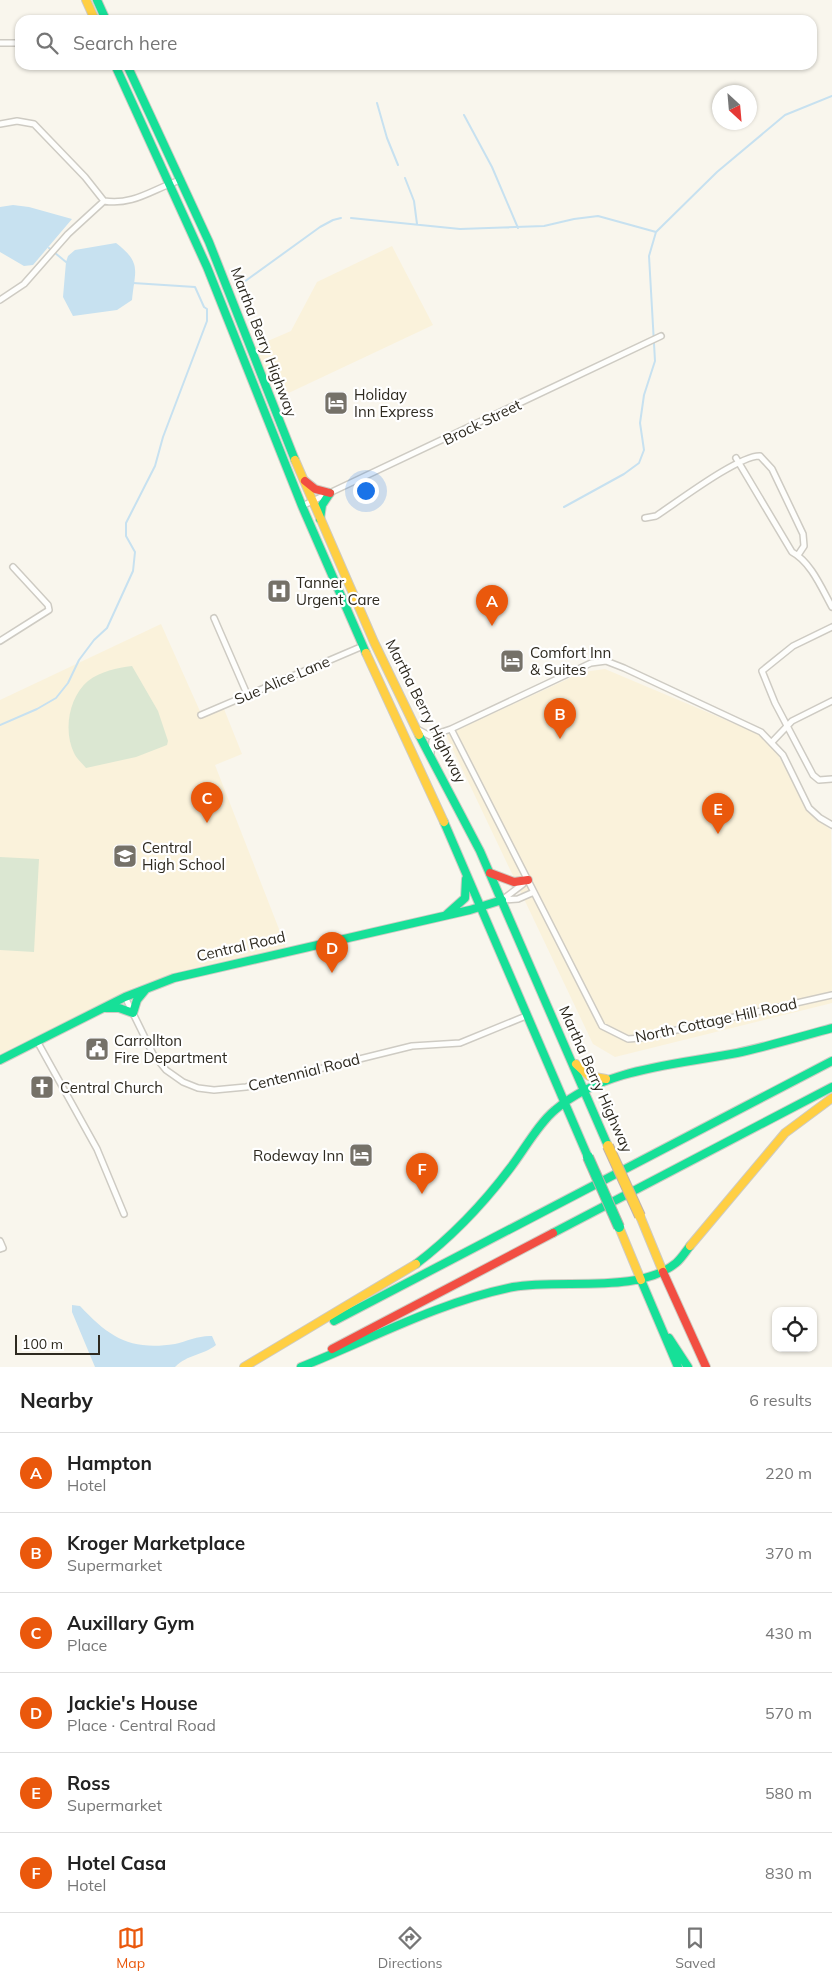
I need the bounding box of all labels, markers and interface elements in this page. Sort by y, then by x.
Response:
search box [15,15,817,70]
icon: search [33,29,61,57]
text: Search here [73,31,177,55]
north arrow [712,85,757,130]
street label: Martha Berry Highway [227,264,301,420]
place label: Holiday Inn Express [354,385,434,421]
hotel icon: Holiday Inn Express [323,390,349,416]
street label: Brock Street [440,395,524,449]
your location [353,478,379,504]
place label: Tanner Urgent Care [296,573,380,609]
hospital icon: Tanner Urgent Care [266,578,292,604]
pin: A [476,585,508,626]
street label: Martha Berry Highway [381,636,471,786]
place label: Comfort Inn & Suites [530,643,611,679]
hotel icon: Comfort Inn & Suites [499,648,525,674]
street label: Sue Alice Lane [231,651,333,709]
pin: B [544,698,576,739]
pin: C [191,782,223,823]
pin: E [702,793,734,834]
place label: Central High School [142,838,225,874]
school or university icon: Central High School [112,843,138,869]
street label: Central Road [195,927,287,965]
pin: D [316,932,348,973]
street label: North Cottage Hill Road [633,994,799,1046]
street label: Martha Berry Highway [555,1003,637,1155]
place label: Carrollton Fire Department [114,1031,227,1067]
public building icon: Carrollton Fire Department [84,1036,110,1062]
street label: Centennial Road [246,1049,362,1095]
church icon: Central Church [29,1074,55,1100]
place label: Central Church [60,1078,163,1097]
hotel icon: Rodeway Inn [348,1142,374,1168]
place label: Rodeway Inn [253,1146,344,1165]
pin: F [406,1153,438,1194]
map controls [772,1307,817,1352]
button: locate [772,1307,817,1352]
scale bar [15,1332,100,1355]
text: 100 m [22,1335,63,1353]
text: Nearby [20,1387,93,1413]
text: 6 results [749,1390,812,1410]
text: Hampton [67,1451,152,1475]
text: A [30,1463,42,1483]
text: 220 m [765,1463,812,1483]
text: Hotel [67,1475,106,1495]
text: Kroger Marketplace [67,1531,245,1555]
text: B [30,1543,42,1563]
text: 370 m [765,1543,812,1563]
text: Supermarket [67,1555,162,1575]
text: Auxillary Gym [67,1611,195,1635]
text: C [31,1623,41,1643]
text: 430 m [765,1623,812,1643]
text: Place [67,1635,107,1655]
text: Jackie's House [67,1691,198,1715]
text: D [30,1703,42,1723]
text: 570 m [765,1703,812,1723]
text: Place · Central Road [67,1715,216,1735]
text: Ross [67,1771,110,1795]
text: E [31,1783,41,1803]
text: 580 m [765,1783,812,1803]
text: Supermarket [67,1795,162,1815]
text: Hotel Casa [67,1851,166,1875]
text: F [31,1863,41,1883]
text: 830 m [765,1863,812,1883]
text: Hotel [67,1875,106,1895]
tab: Map [116,1924,145,1972]
tab: Directions [378,1924,443,1972]
tab: Saved [675,1924,716,1972]

